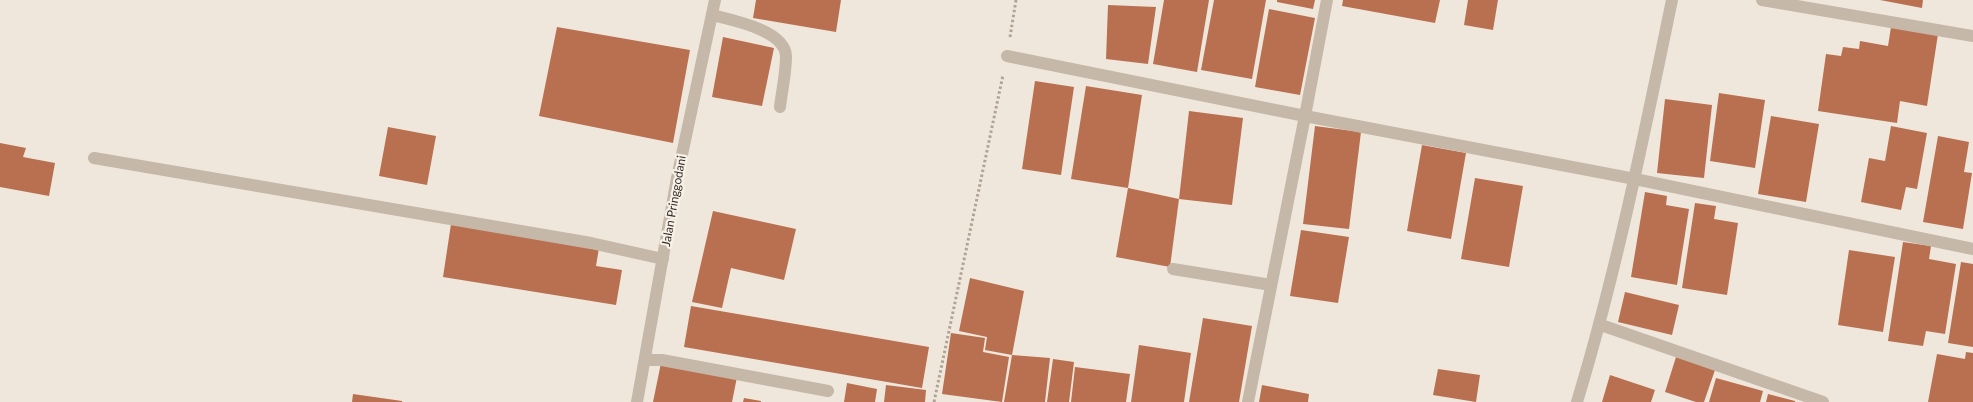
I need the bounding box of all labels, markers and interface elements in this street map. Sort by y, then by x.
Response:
street label: Jalan Pringgodani [659,155,689,247]

